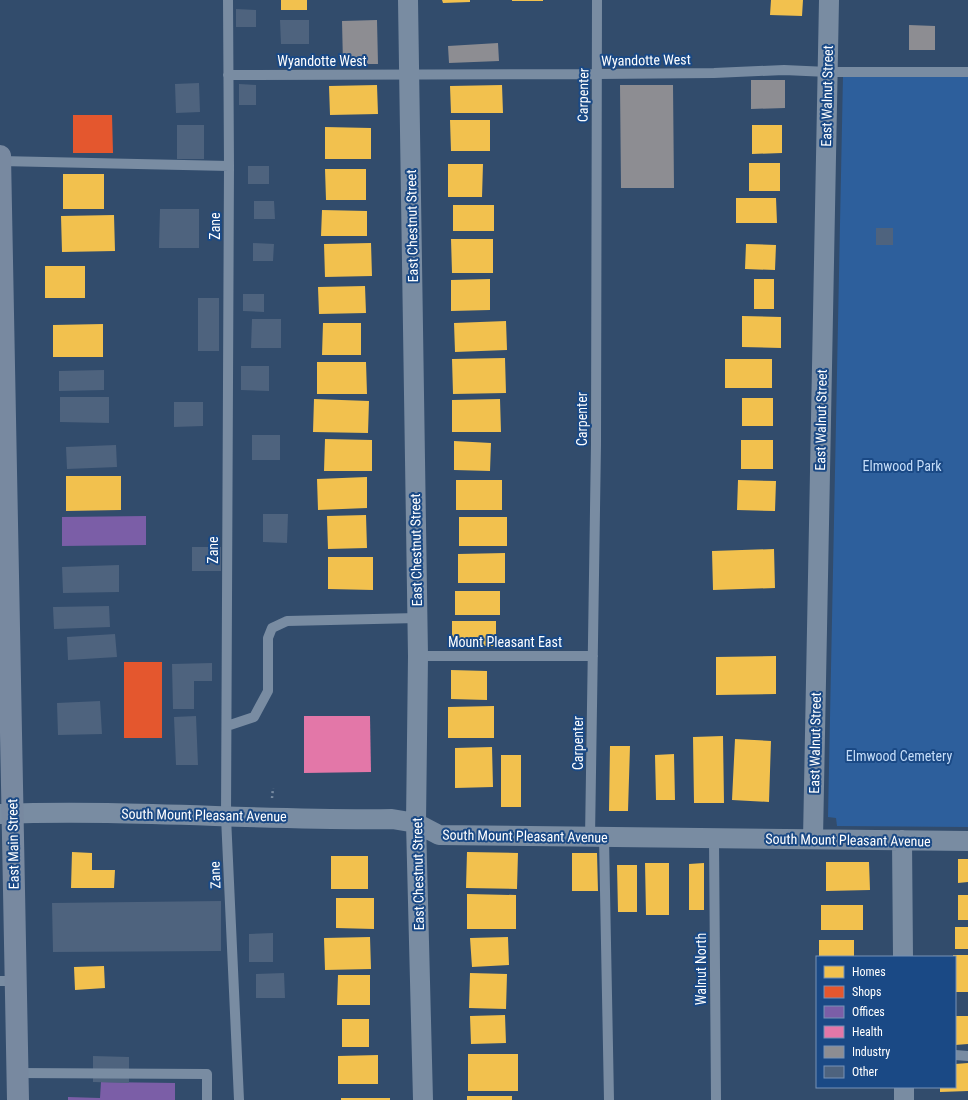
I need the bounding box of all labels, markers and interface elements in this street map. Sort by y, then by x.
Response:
street label: East Walnut Street [818,45,836,147]
street label: Wyandotte West [601,51,691,69]
street label: Wyandotte West [277,53,367,69]
street label: Carpenter [575,68,591,122]
street label: East Chestnut Street [403,169,421,283]
street label: Zane [207,212,223,240]
street label: East Walnut Street [812,369,830,471]
street label: Carpenter [574,392,590,446]
park label: Elmwood Park [863,458,942,474]
street label: East Chestnut Street [407,493,425,607]
street label: Zane [205,536,221,564]
street label: Mount Pleasant East [448,634,562,650]
street label: East Walnut Street [806,692,824,794]
street label: Carpenter [570,716,586,770]
park label: Elmwood Cemetery [846,748,952,764]
street label: East Main Street [4,799,22,889]
street label: South Mount Pleasant Avenue [121,806,287,824]
street label: East Chestnut Street [409,817,427,931]
street label: South Mount Pleasant Avenue [442,827,608,845]
street label: South Mount Pleasant Avenue [765,831,931,849]
street label: Zane [207,861,223,889]
street label: Walnut North [693,933,709,1005]
legend [816,956,956,1088]
text: Homes [852,965,886,979]
text: Shops [852,985,881,999]
text: Offices [852,1005,885,1019]
text: Health [852,1025,883,1039]
text: Industry [852,1045,890,1059]
text: Other [852,1065,878,1079]

